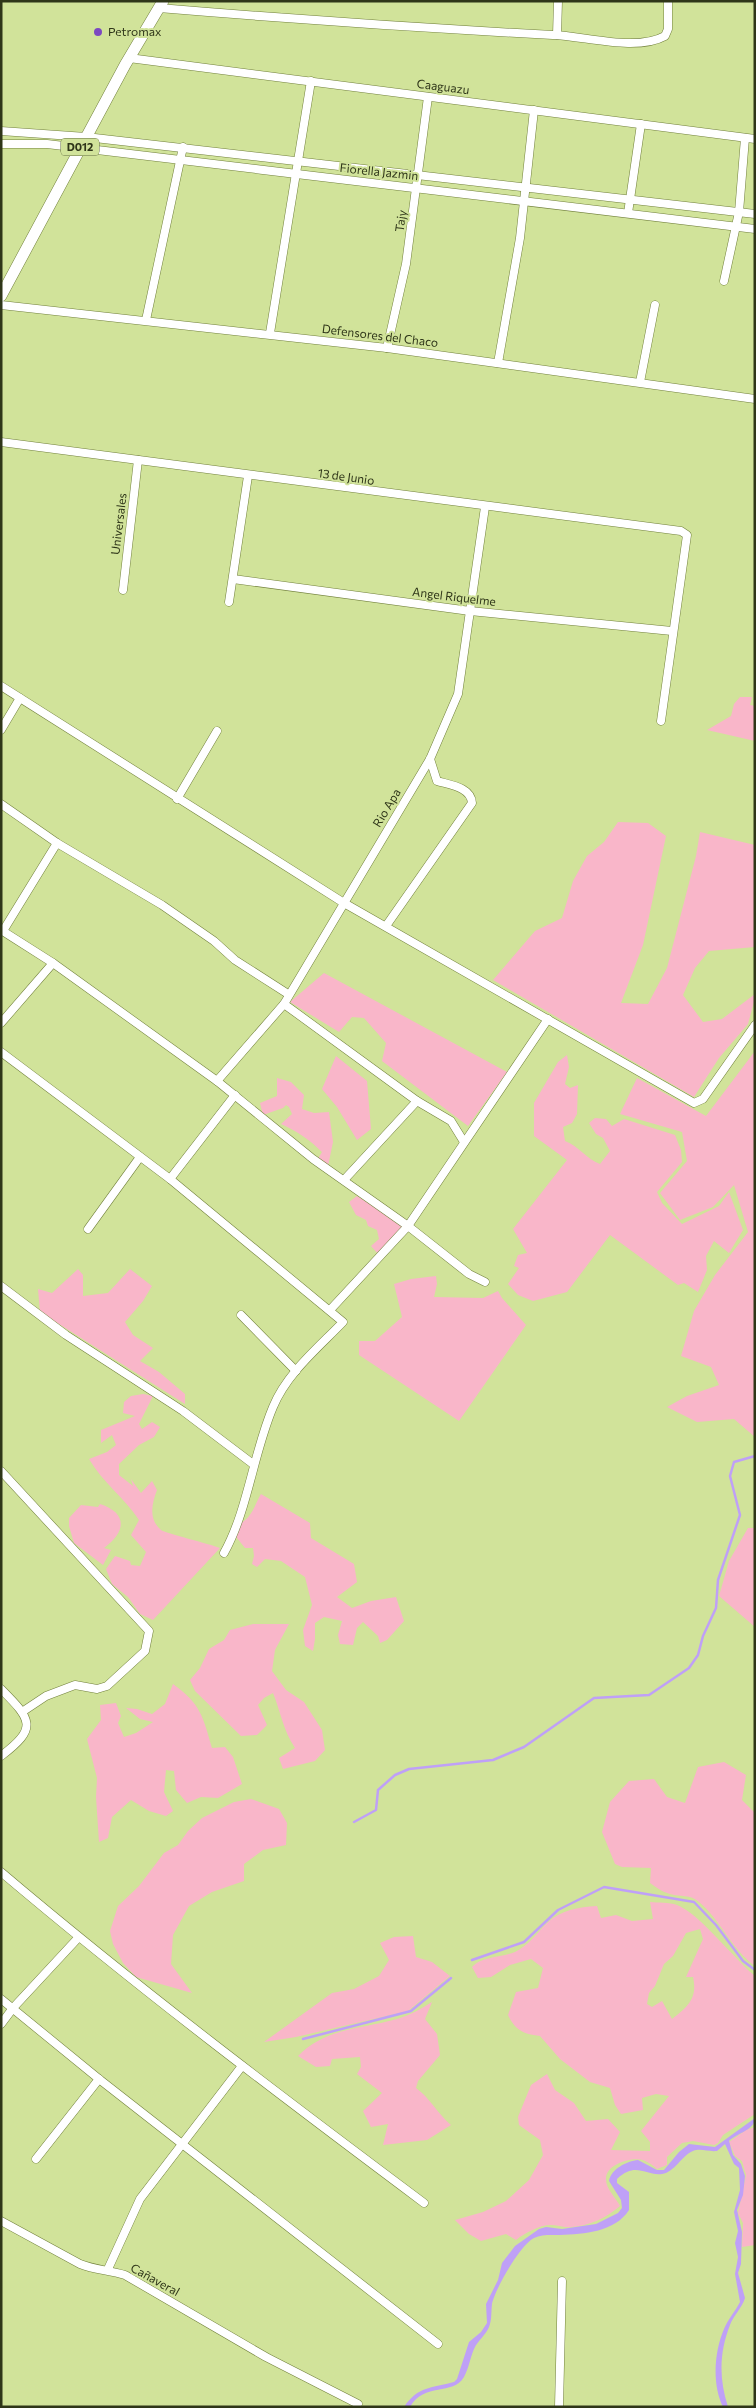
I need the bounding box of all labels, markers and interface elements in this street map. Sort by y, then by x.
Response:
place label: Petromax [108,24,162,38]
marker: Petromax [92,26,104,38]
street label: Caaguazu [416,76,470,96]
road number: D012 [61,138,99,156]
street label: Fiorella Jazmin [339,160,419,183]
street label: Tajy [392,209,408,233]
street label: Defensores del Chaco [321,321,439,349]
street label: 13 de Junio [317,465,375,488]
street label: Universales [107,492,129,556]
street label: Angel Riquelme [411,584,497,608]
street label: Rio Apa [369,786,403,829]
street label: Cañaveral [129,2260,182,2298]

